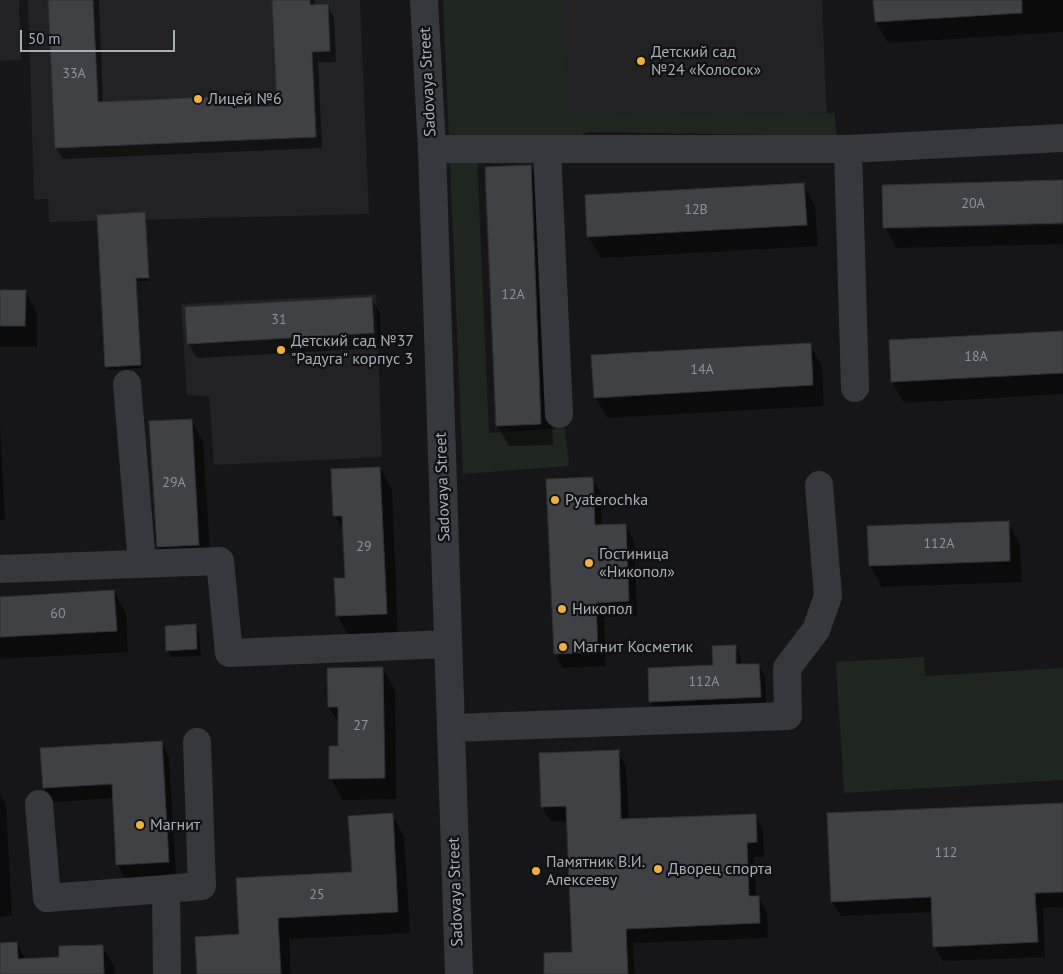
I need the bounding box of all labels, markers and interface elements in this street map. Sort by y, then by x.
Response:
scale bar [22,20,178,52]
street label: Sadovaya Street [416,27,440,137]
text: 50 m [28,29,61,48]
place label: Детский сад №24 «Колосок» [651,42,761,80]
marker: Детский сад №24 «Колосок» [635,55,647,67]
house number: 33А [62,66,86,82]
place label: Лицей №6 [208,89,282,109]
marker: Лицей №6 [192,93,204,105]
house number: 20А [961,196,985,212]
house number: 12В [684,202,708,218]
house number: 12А [501,287,525,303]
house number: 31 [271,312,287,328]
place label: Детский сад №37 "Радуга" корпус 3 [291,331,414,369]
marker: Детский сад №37 "Радуга" корпус 3 [275,344,287,356]
house number: 18А [964,349,988,365]
house number: 14А [690,362,714,378]
street label: Sadovaya Street [431,432,455,542]
house number: 29А [162,475,186,491]
place label: Pyaterochka [565,490,648,510]
marker: Pyaterochka [549,494,561,506]
house number: 112А [923,536,955,552]
house number: 29 [356,539,372,555]
place label: Гостиница «Никопол» [599,544,675,582]
marker: Гостиница «Никопол» [583,557,595,569]
place label: Никопол [572,599,633,619]
marker: Никопол [556,603,568,615]
house number: 60 [50,606,66,622]
place label: Магнит Косметик [573,637,693,657]
marker: Магнит Косметик [557,641,569,653]
house number: 112А [688,674,720,690]
house number: 27 [353,718,369,734]
place label: Магнит [150,815,200,835]
marker: Магнит [134,819,146,831]
street label: Sadovaya Street [444,837,468,947]
house number: 112 [935,845,957,861]
place label: Памятник В.И. Алексееву [546,852,645,890]
place label: Дворец спорта [668,859,772,879]
marker: Дворец спорта [652,863,664,875]
marker: Памятник В.И. Алексееву [530,865,542,877]
house number: 25 [309,887,325,903]

